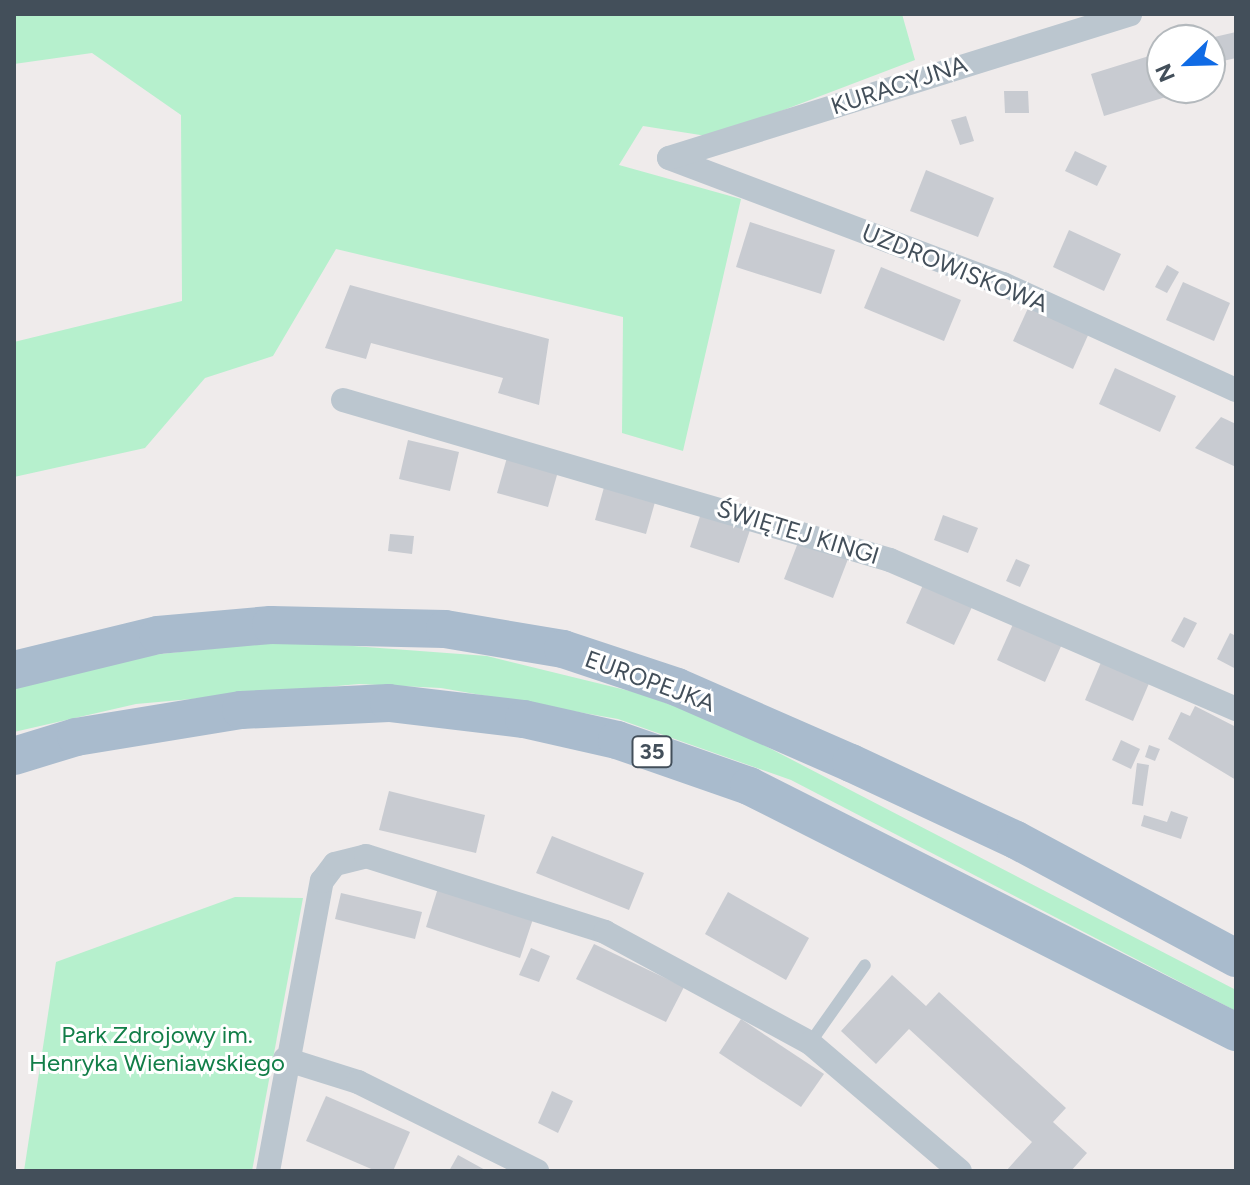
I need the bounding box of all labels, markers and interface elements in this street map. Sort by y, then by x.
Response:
north arrow [1146,24,1226,104]
street label: KURACYJNA [827,49,971,121]
text: N [1150,60,1181,86]
street label: UZDROWISKOWA [858,218,1052,318]
street label: ŚWIĘTEJ KINGI [713,494,883,570]
street label: EUROPEJKA [581,644,719,718]
road number: 35 [630,734,674,770]
park label: Park Zdrojowy im. Henryka Wieniawskiego [29,1021,285,1077]

